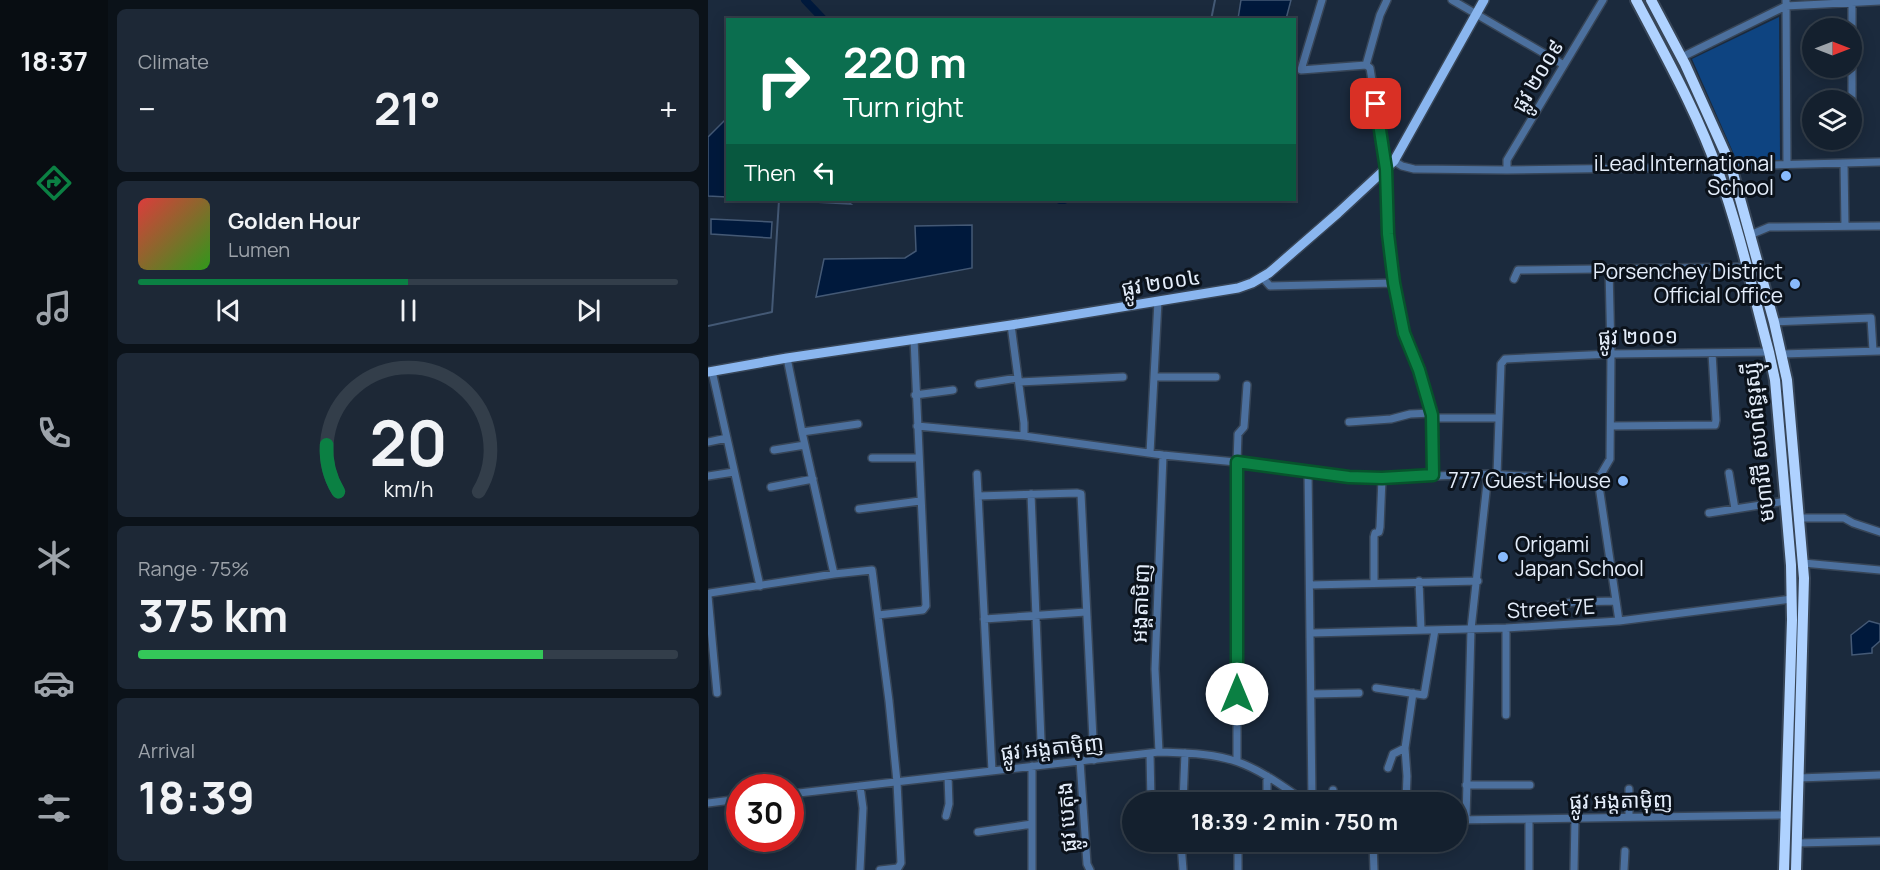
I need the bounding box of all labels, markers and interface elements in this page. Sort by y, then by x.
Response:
north arrow [1802,18,1862,78]
map controls [1802,18,1862,150]
text: 220 m [843,33,967,91]
street label: ផ្លូវ ២០០៩ [1504,34,1575,120]
text: 18:37 [20,42,88,79]
icon: right [744,42,822,120]
text: Climate [138,48,209,75]
text: 21° [374,77,441,139]
pin [1350,78,1401,129]
text: − [138,86,156,131]
text: + [659,86,678,131]
icon: arrive [1359,87,1392,120]
text: Turn right [843,88,964,125]
button: layers [1802,90,1862,150]
place label: iLead International School [1594,149,1774,201]
icon: left [808,156,841,189]
text: Then [744,158,796,188]
icon: directions [33,162,75,204]
marker: iLead International School [1779,169,1793,183]
text: Golden Hour [228,206,361,236]
text: Lumen [228,236,290,263]
place label: Porsenchey District Official Office [1593,257,1783,309]
street label: ផ្លូវ ២០០៤ [1119,262,1204,308]
marker: Porsenchey District Official Office [1788,277,1802,291]
icon: music [33,287,75,329]
icon: previous [212,294,245,327]
icon: pause [392,294,425,327]
icon: next [572,294,605,327]
street label: ផ្លូវ ២០០១ [1598,321,1678,357]
street label: មហាវិថី សហព័ន្ធរុស្ស៊ី [1736,360,1786,524]
text: 20 [369,399,447,485]
icon: phone [33,412,75,454]
place label: 777 Guest House [1448,466,1611,494]
text: km/h [383,474,433,503]
marker: 777 Guest House [1616,474,1630,488]
place label: Origami Japan School [1515,530,1644,582]
icon: climate [33,537,75,579]
marker: Origami Japan School [1496,550,1510,564]
text: Range · 75% [138,555,249,582]
street label: អង្គតាមិញ [1125,563,1156,643]
text: 375 km [138,584,288,646]
street label: Street 7E [1506,592,1596,624]
icon: car [33,662,75,704]
position arrow [1205,662,1269,726]
street label: ផ្លូវ អង្តតាម៉ិញ [999,728,1106,773]
text: Arrival [138,737,195,764]
text: 18:39 [138,766,255,828]
speed limit sign: 30 [726,774,804,852]
street label: ផ្លូវ បេតុង [1050,781,1089,853]
street label: ផ្លូវ អង្តតាម៉ិញ [1569,785,1673,821]
icon: filters [33,787,75,829]
text: 18:39 · 2 min · 750 m [1191,807,1398,837]

